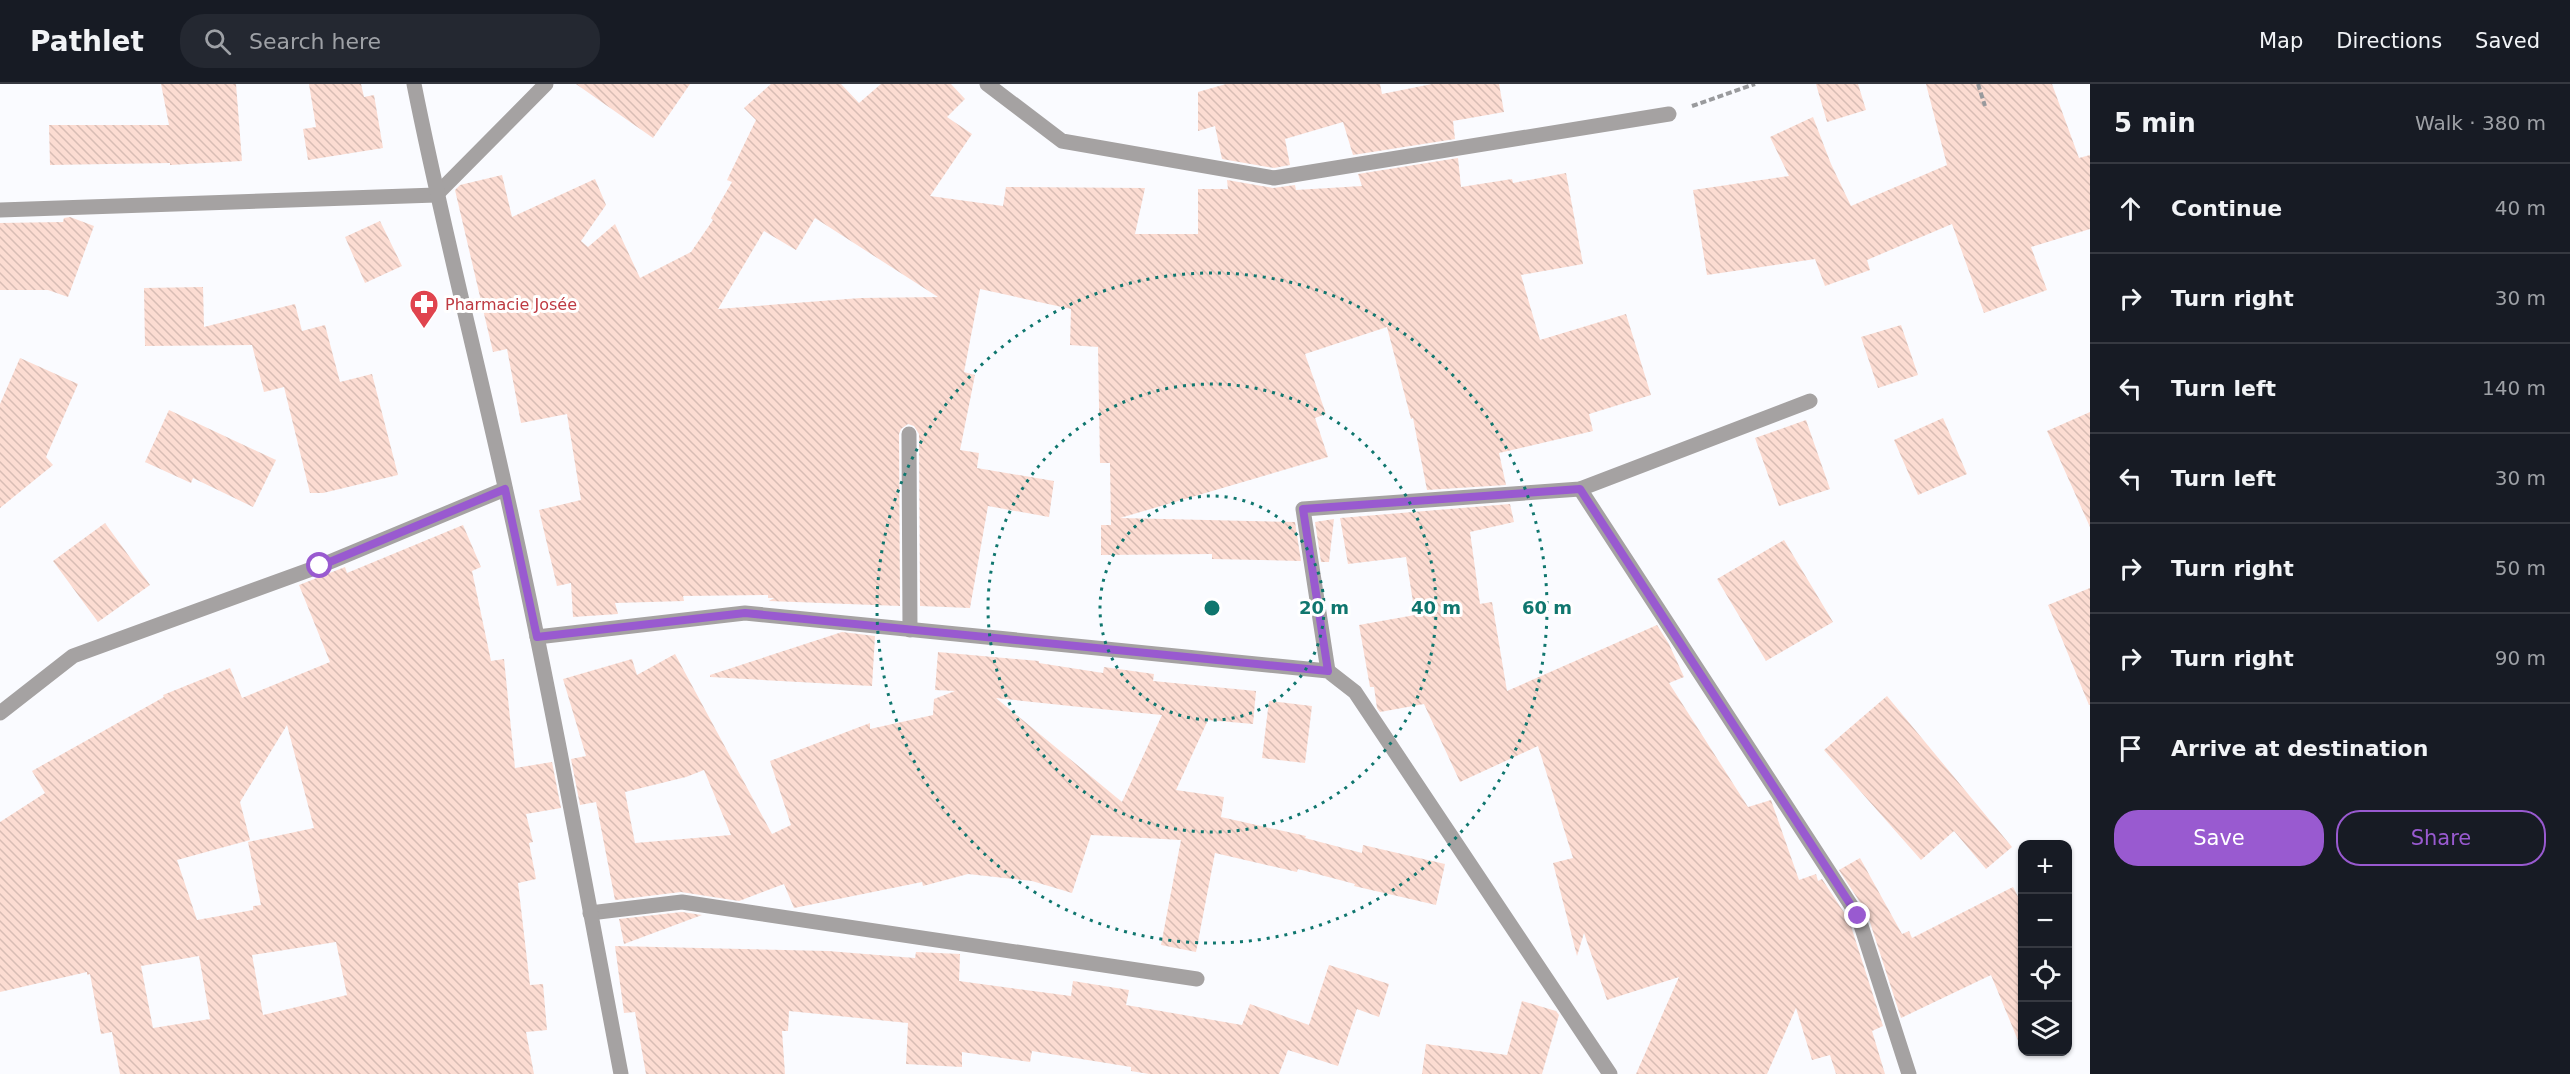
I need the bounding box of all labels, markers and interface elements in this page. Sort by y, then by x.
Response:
search box [180,14,600,68]
text: Pathlet [30,25,144,58]
icon: search [201,25,234,58]
text: Search here [249,29,381,54]
text: Map [2259,29,2303,53]
text: Directions [2336,29,2442,53]
text: Saved [2475,29,2540,53]
text: 5 min [2114,108,2196,138]
text: Walk · 380 m [2415,111,2546,135]
icon: ahead [2114,192,2147,225]
text: Continue [2171,196,2282,221]
text: 40 m [2495,196,2546,220]
icon: right [2114,282,2147,315]
text: Turn right [2171,286,2294,311]
text: 30 m [2495,286,2546,310]
pharmacy icon: Pharmacie Josée [408,288,440,330]
place label: Pharmacie Josée [445,295,577,314]
icon: left [2114,372,2147,405]
text: Turn left [2171,376,2276,401]
text: 140 m [2482,376,2546,400]
icon: left [2114,462,2147,495]
text: Turn left [2171,466,2276,491]
text: 30 m [2495,466,2546,490]
route start [306,552,332,578]
icon: right [2114,552,2147,585]
text: Turn right [2171,556,2294,581]
text: 50 m [2495,556,2546,580]
text: 20 m [1299,597,1349,618]
text: 40 m [1411,597,1461,618]
text: 60 m [1522,597,1572,618]
centre of rings [1202,598,1222,618]
icon: right [2114,642,2147,675]
text: Turn right [2171,646,2294,671]
text: 90 m [2495,646,2546,670]
icon: arrive [2114,732,2147,765]
text: Arrive at destination [2171,736,2428,761]
button: Save [2114,810,2324,866]
button: Share [2336,810,2546,866]
map controls [2018,840,2072,1056]
button: + [2018,840,2072,894]
button: − [2018,894,2072,948]
route end [1844,902,1870,928]
button: locate [2018,948,2072,1002]
button: layers [2018,1002,2072,1056]

